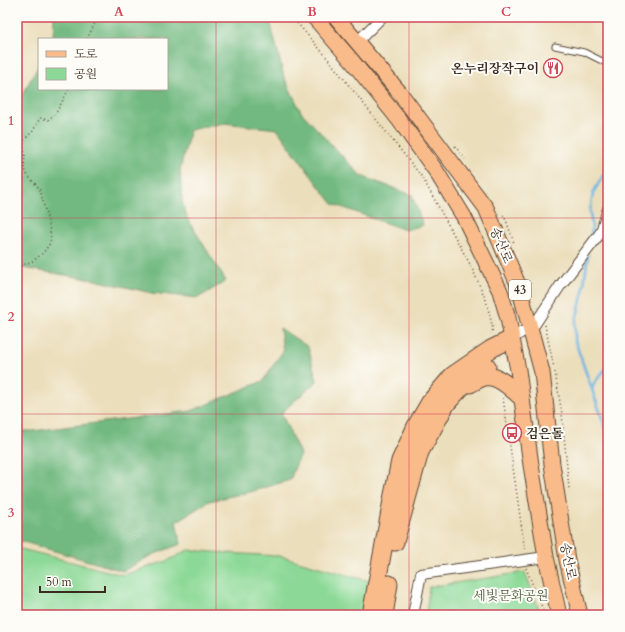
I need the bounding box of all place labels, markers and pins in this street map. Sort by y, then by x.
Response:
restaurant icon: 온누리장작구이 [542,57,564,79]
place label: 온누리장작구이 [451,60,539,78]
bus stop icon: 검은돌 [501,422,523,444]
place label: 검은돌 [526,425,564,443]

